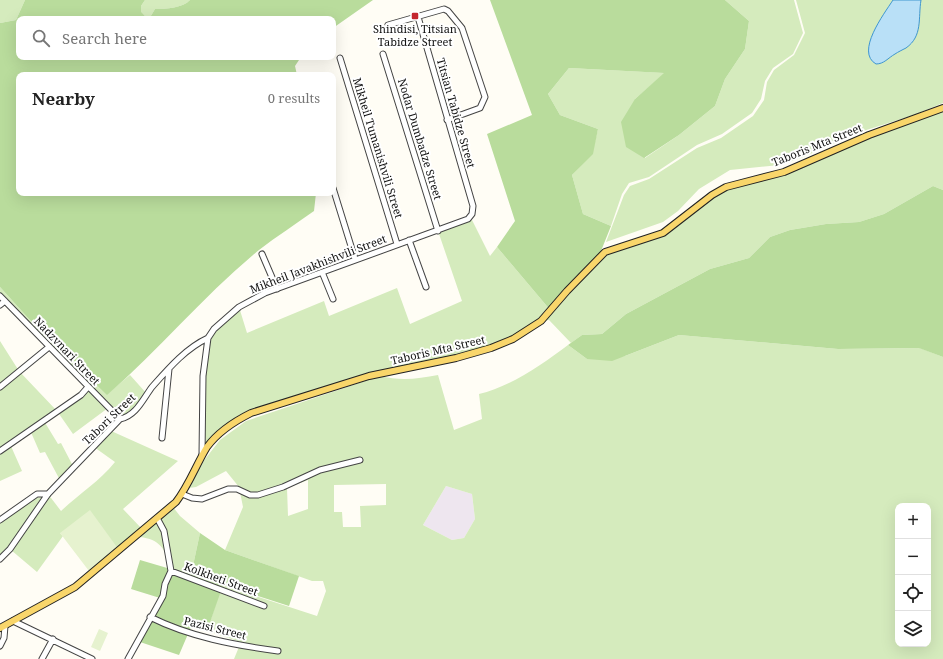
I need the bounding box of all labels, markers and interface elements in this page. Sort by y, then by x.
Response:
marker: Shindisi, Titsian Tabidze Street [410,11,420,21]
search box [16,16,336,60]
place label: Shindisi, Titsian Tabidze Street [373,21,457,49]
icon: search [30,27,52,49]
text: Search here [62,28,147,48]
street label: Titsian Tabidze Street [434,56,479,170]
street label: Mikheil Tumanishvili Street [350,76,407,220]
street label: Nodar Dumbadze Street [395,76,446,201]
text: Nearby [32,87,95,110]
text: 0 results [268,89,320,107]
street label: Taboris Mta Street [769,120,864,170]
street label: Mikheil Javakhishvili Street [248,231,388,296]
street label: Nadzvnari Street [31,313,104,388]
street label: Taboris Mta Street [389,331,487,368]
street label: Tabori Street [79,390,138,448]
map controls [895,503,931,647]
button: + [895,503,931,539]
button: − [895,539,931,575]
street label: Kolkheti Street [182,558,260,599]
button: locate [895,575,931,611]
button: layers [895,611,931,647]
street label: Pazisi Street [182,612,248,643]

